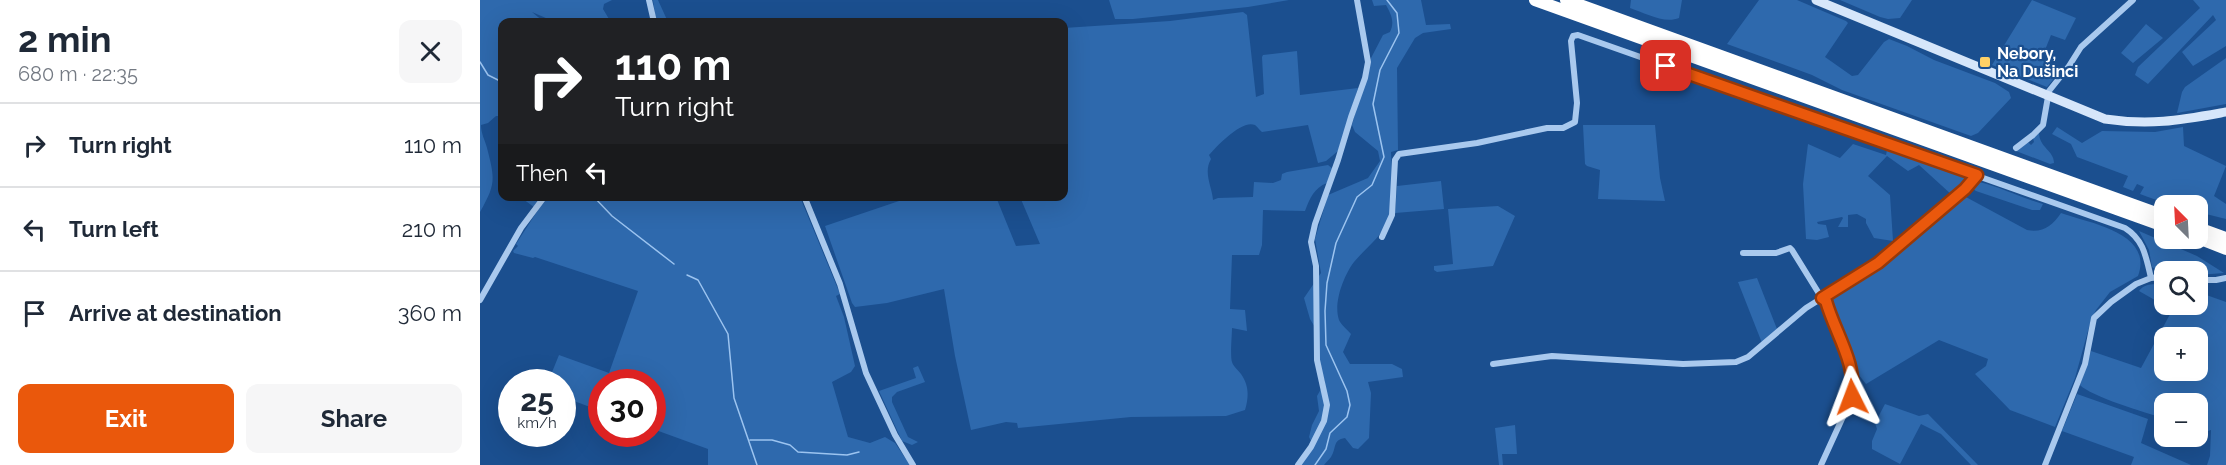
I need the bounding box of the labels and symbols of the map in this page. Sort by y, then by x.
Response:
pin [1640,40,1691,91]
place label: Nebory, Na Dušinci [1997,44,2078,81]
marker: Nebory, Na Dušinci [1978,55,1992,69]
north arrow [2154,195,2208,249]
position arrow [1820,365,1884,429]
speed limit sign: 30 [588,369,666,447]

